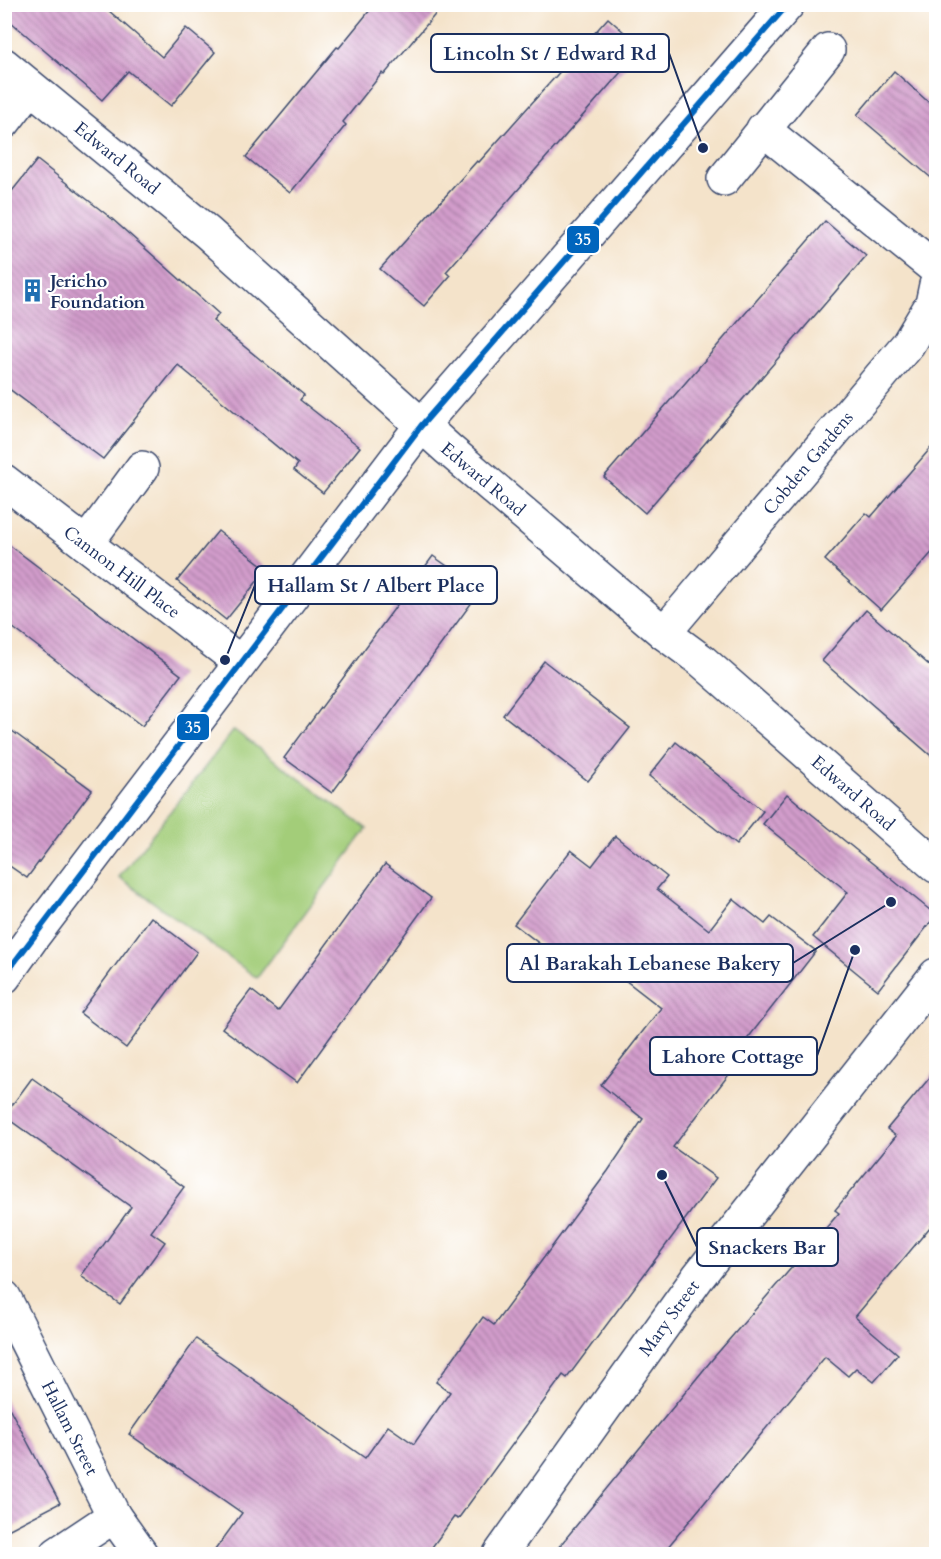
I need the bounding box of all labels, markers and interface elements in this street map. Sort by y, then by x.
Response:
callout: Lincoln St / Edward Rd [431,34,669,72]
text: Lincoln St / Edward Rd [443,40,657,67]
street label: Edward Road [69,116,165,201]
line badge: 35 [566,225,600,254]
text: 35 [575,229,591,251]
place label: Jericho Foundation [47,269,146,315]
building icon: Jericho Foundation [19,278,45,304]
street label: Cobden Gardens [757,406,859,521]
street label: Edward Road [435,437,531,522]
street label: Cannon Hill Place [58,520,185,625]
callout: Hallam St / Albert Place [255,566,497,604]
text: Hallam St / Albert Place [267,572,485,599]
line badge: 35 [176,713,210,741]
text: 35 [185,717,201,739]
street label: Edward Road [805,750,900,837]
callout: Al Barakah Lebanese Bakery [507,944,793,982]
text: Al Barakah Lebanese Bakery [519,950,782,977]
callout: Lahore Cottage [650,1037,817,1075]
text: Lahore Cottage [662,1043,804,1070]
callout: Snackers Bar [697,1228,838,1266]
text: Snackers Bar [709,1234,826,1261]
street label: Mary Street [633,1275,706,1362]
street label: Hallam Street [35,1377,104,1480]

